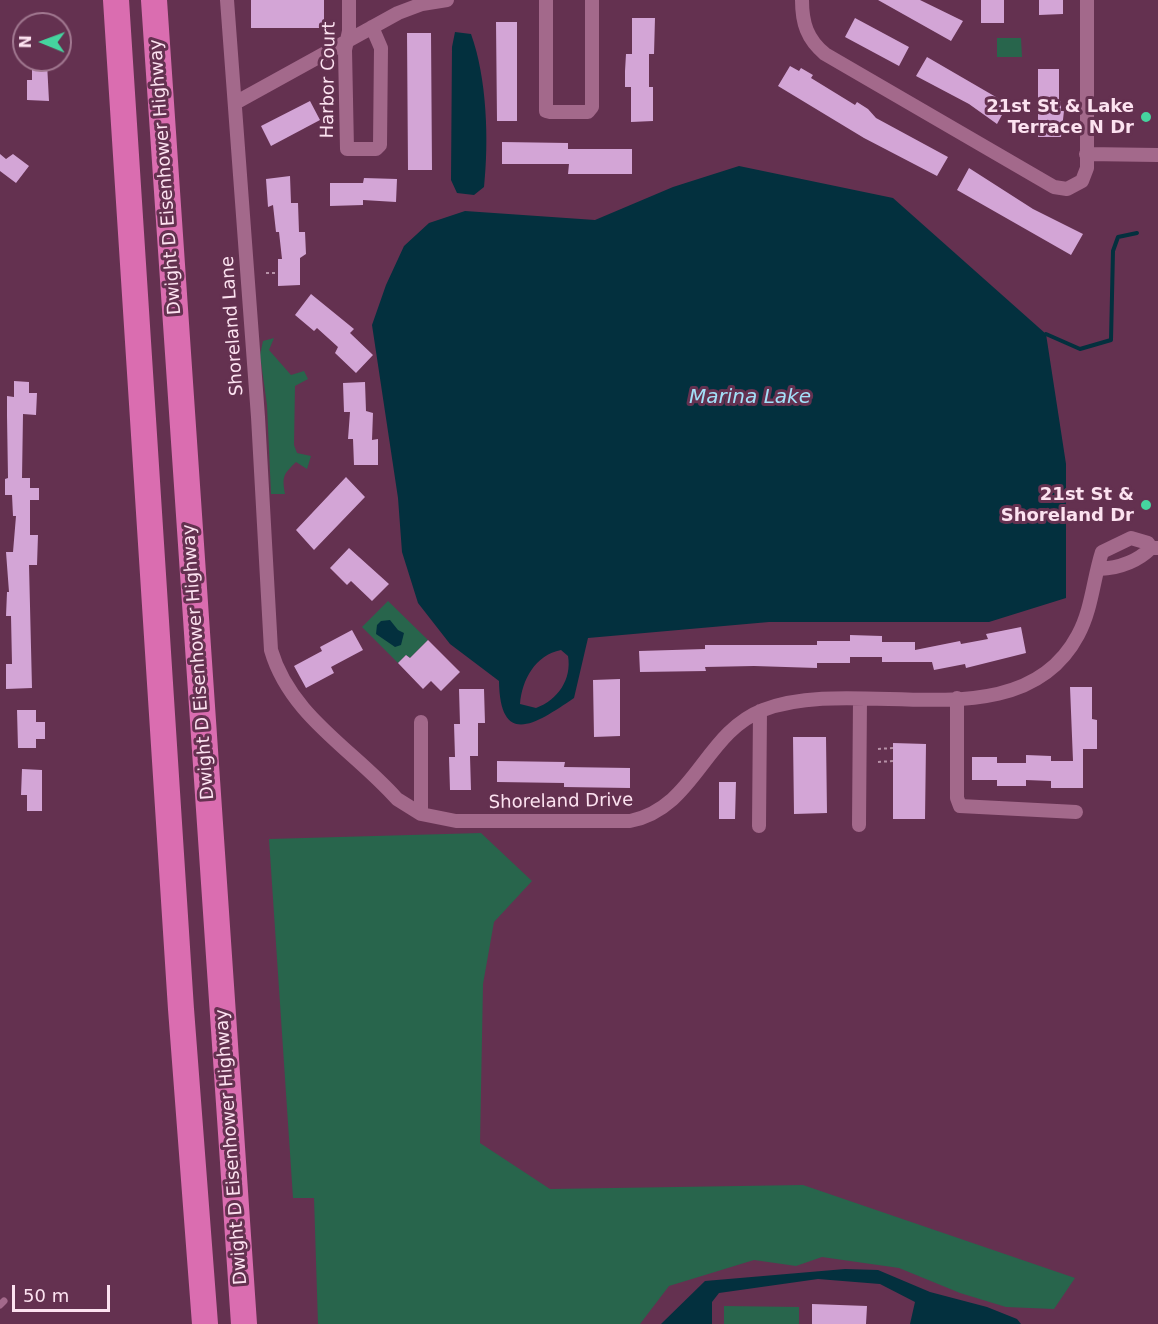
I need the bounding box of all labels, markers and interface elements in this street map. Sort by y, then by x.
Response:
north arrow [12,12,72,72]
street label: Harbor Court [317,21,341,139]
text: N [16,35,35,49]
street label: Dwight D Eisenhower Highway [146,39,186,315]
place label: 21st St & Lake Terrace N Dr [986,96,1134,138]
marker: 21st St & Lake Terrace N Dr [1139,110,1153,124]
street label: Shoreland Lane [217,255,249,397]
water label: Marina Lake [689,386,811,410]
place label: 21st St & Shoreland Dr [1001,484,1134,526]
marker: 21st St & Shoreland Dr [1139,498,1153,512]
street label: Dwight D Eisenhower Highway [179,524,219,800]
street label: Shoreland Drive [489,790,633,814]
street label: Dwight D Eisenhower Highway [212,1009,252,1285]
scale bar [15,1273,112,1311]
text: 50 m [23,1285,69,1306]

